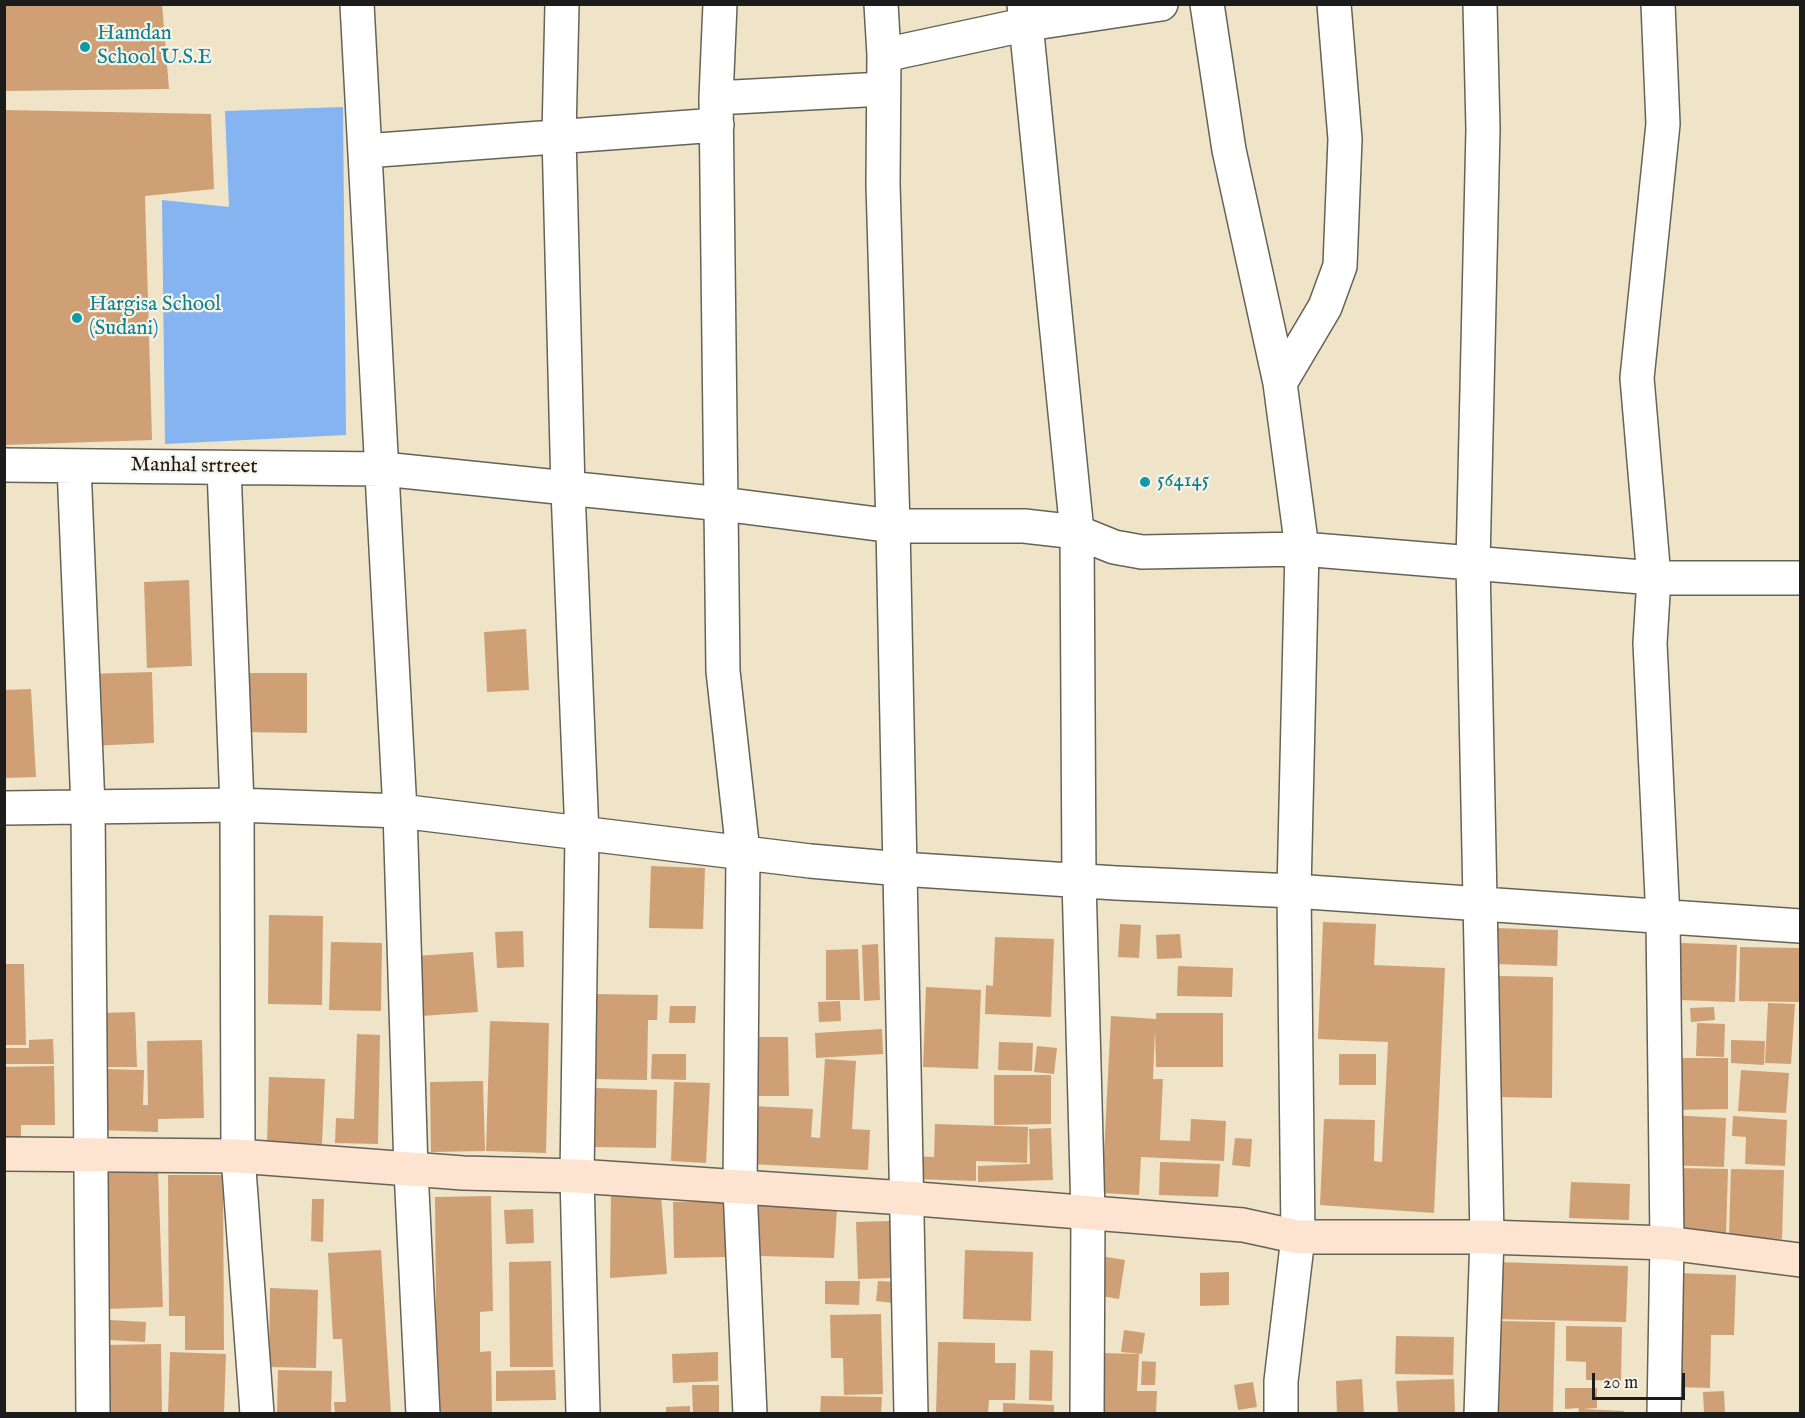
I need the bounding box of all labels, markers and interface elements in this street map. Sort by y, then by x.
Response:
place label: Hamdan School U.S.E [97,22,212,72]
marker: Hamdan School U.S.E [78,40,92,54]
place label: Hargisa School (Sudani) [89,293,221,343]
marker: Hargisa School (Sudani) [70,311,84,325]
street label: Manhal srtreet [130,453,258,481]
place label: 564145 [1157,469,1209,495]
marker: 564145 [1138,475,1152,489]
scale bar [1595,1361,1688,1399]
text: 20 m [1603,1372,1638,1395]

